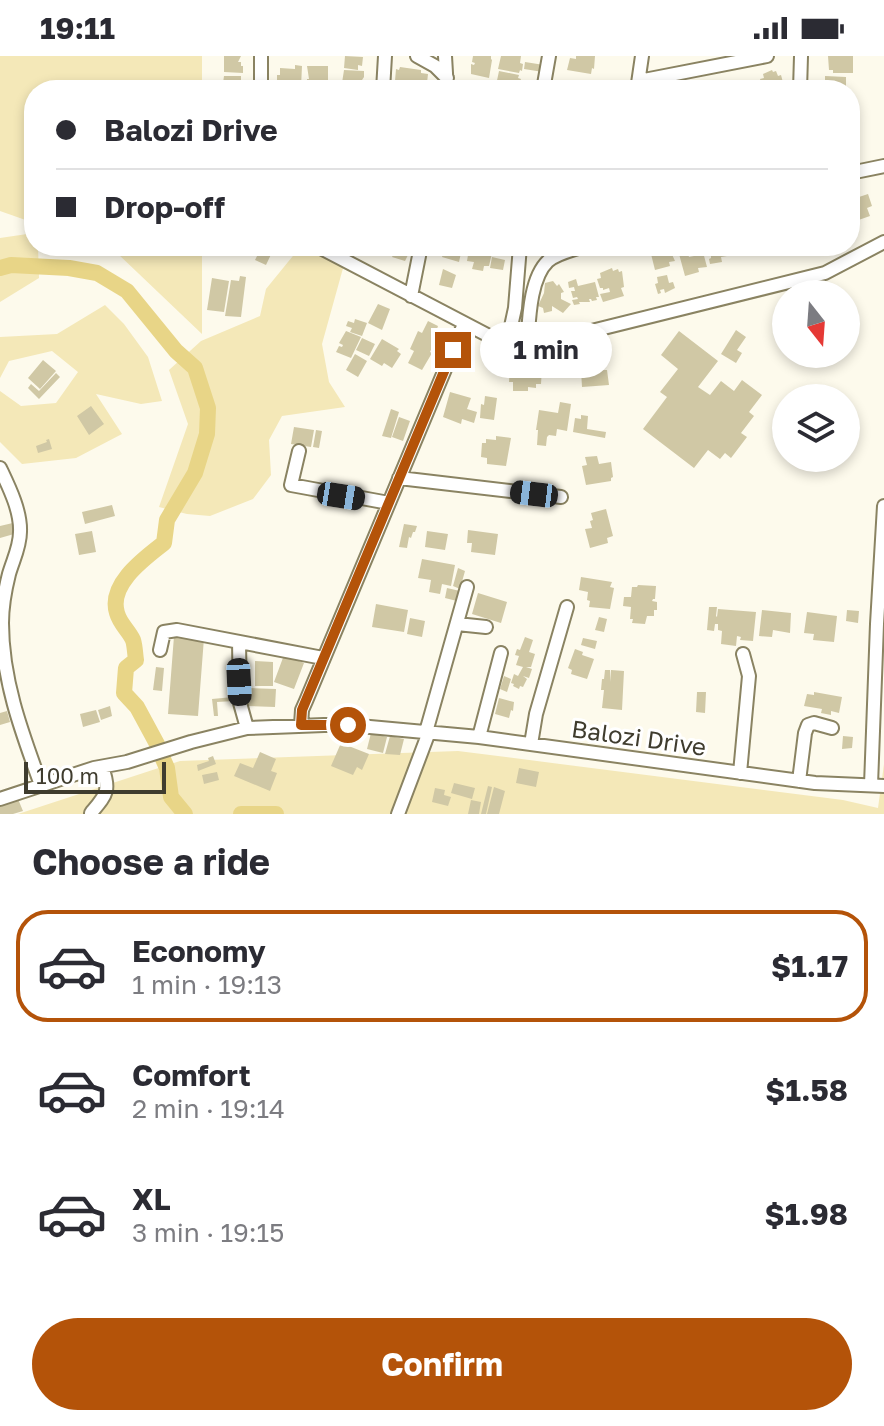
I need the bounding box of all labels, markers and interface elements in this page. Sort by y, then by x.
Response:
text: 19:11 [40,10,115,46]
text: Balozi Drive [104,112,278,148]
text: Drop-off [104,189,225,225]
north arrow [772,280,860,368]
map controls [772,280,860,472]
callout: 1 min [481,322,613,378]
route end [435,332,471,368]
text: 1 min [513,334,579,365]
button: layers [772,384,860,472]
car [509,479,559,509]
car [315,480,367,512]
car [226,657,252,707]
route start [330,707,366,743]
street label: Balozi Drive [570,713,708,761]
scale bar [24,758,166,794]
text: 100 m [36,762,99,789]
text: Choose a ride [32,840,270,883]
icon: car [36,930,108,1002]
text: Economy [132,933,266,969]
text: $1.17 [771,948,848,984]
text: 1 min · 19:13 [132,969,282,1000]
icon: car [36,1054,108,1126]
text: Comfort [132,1057,251,1093]
text: $1.58 [765,1072,848,1108]
text: 2 min · 19:14 [132,1093,285,1124]
icon: car [36,1178,108,1250]
text: XL [132,1181,171,1217]
text: $1.98 [765,1196,848,1232]
text: 3 min · 19:15 [132,1217,284,1248]
button: Confirm [32,1318,852,1410]

